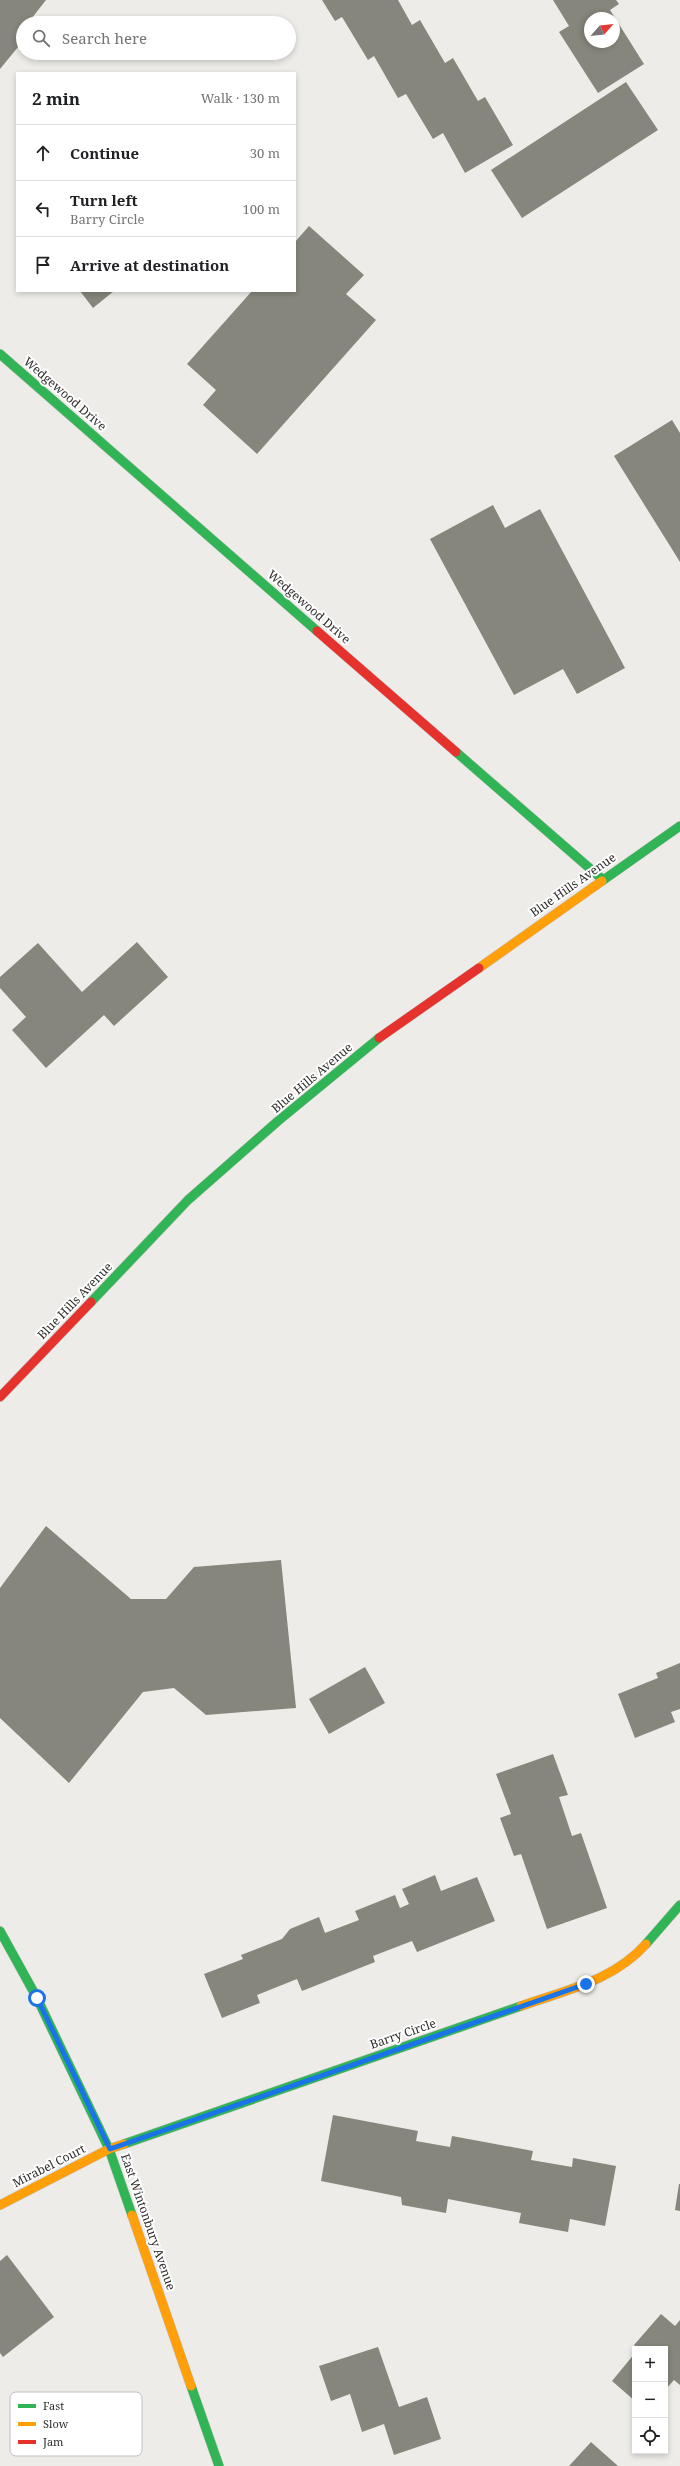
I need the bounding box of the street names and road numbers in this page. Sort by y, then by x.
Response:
street label: Wedgewood Drive [20,353,110,434]
street label: Wedgewood Drive [264,566,354,647]
street label: Blue Hills Avenue [526,849,619,921]
street label: Blue Hills Avenue [268,1039,356,1117]
street label: Blue Hills Avenue [33,1258,116,1343]
street label: Barry Circle [368,2014,438,2053]
street label: Mirabel Court [9,2140,88,2191]
street label: East Wintonbury Avenue [117,2151,180,2292]

